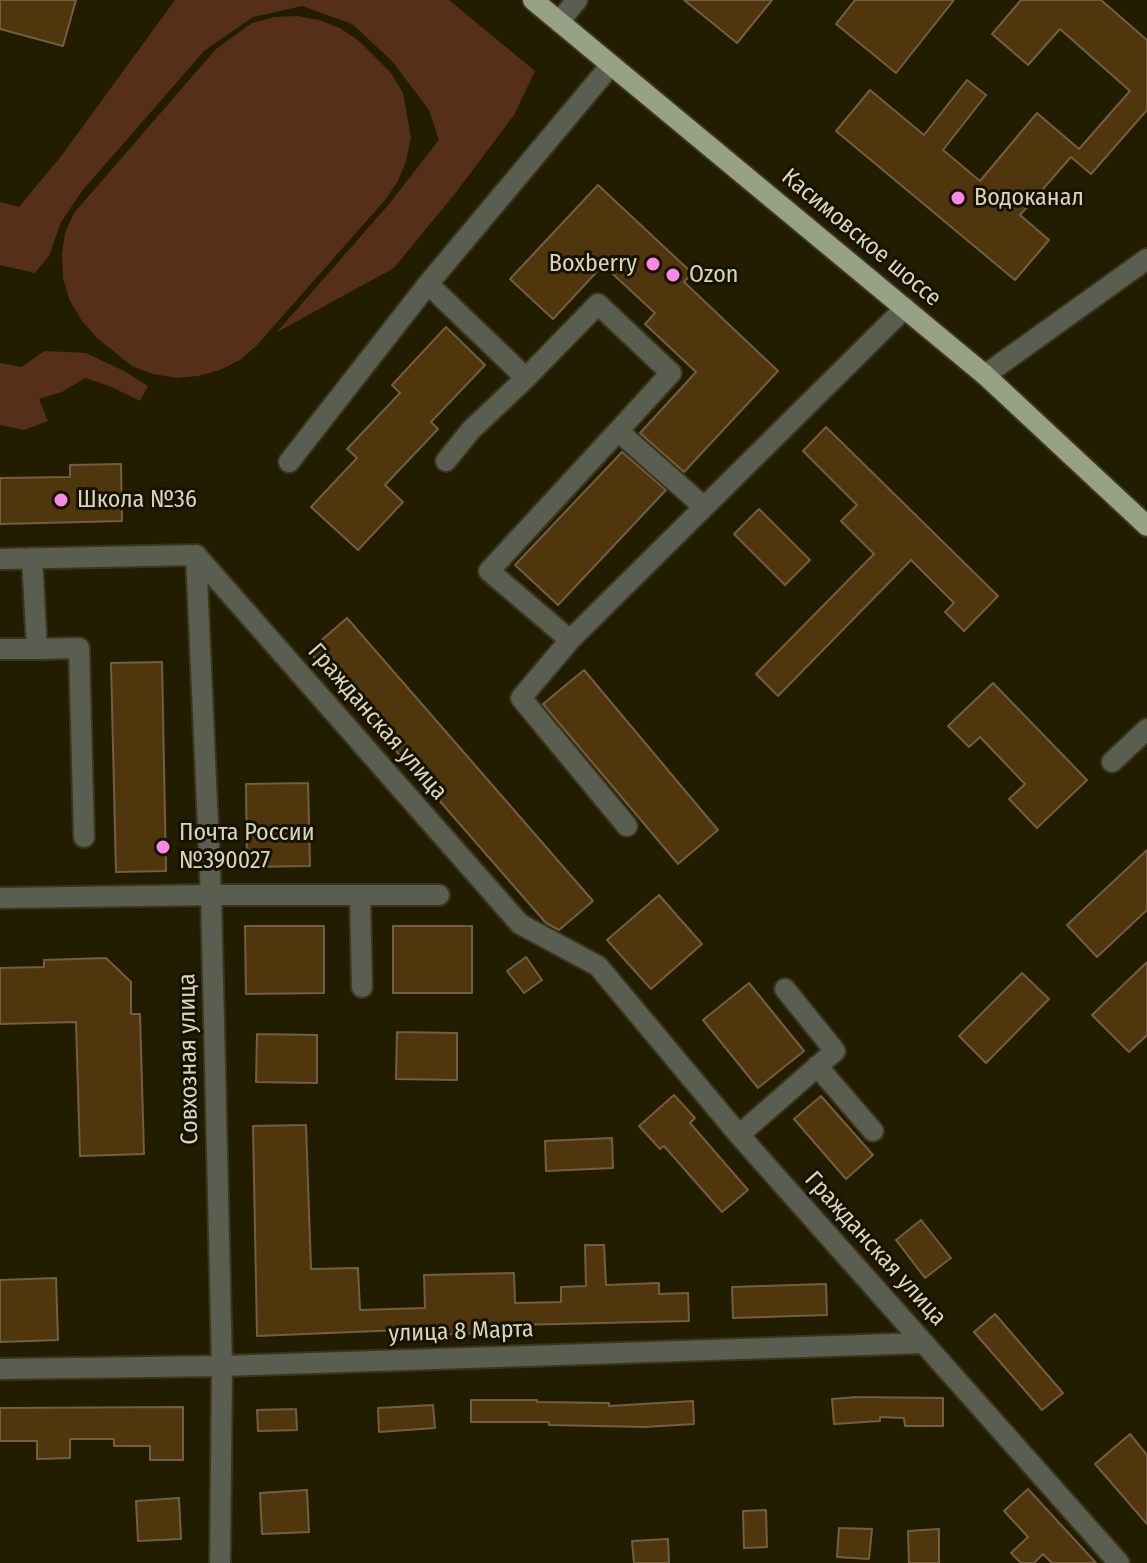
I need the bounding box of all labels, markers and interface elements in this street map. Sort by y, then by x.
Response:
street label: Касимовское шоссе [775,163,947,313]
place label: Водоканал [974,184,1084,212]
marker: Водоканал [949,189,967,207]
place label: Boxberry [549,250,637,278]
marker: Boxberry [644,255,662,273]
place label: Ozon [689,261,738,289]
marker: Ozon [664,266,682,284]
place label: Школа №36 [77,486,197,514]
marker: Школа №36 [52,491,70,509]
street label: Гражданская улица [301,638,453,806]
place label: Почта России №390027 [179,819,315,875]
marker: Почта России №390027 [154,838,172,856]
street label: Совхозная улица [173,973,205,1145]
street label: Гражданская улица [798,1166,952,1332]
street label: улица 8 Марта [388,1315,534,1349]

